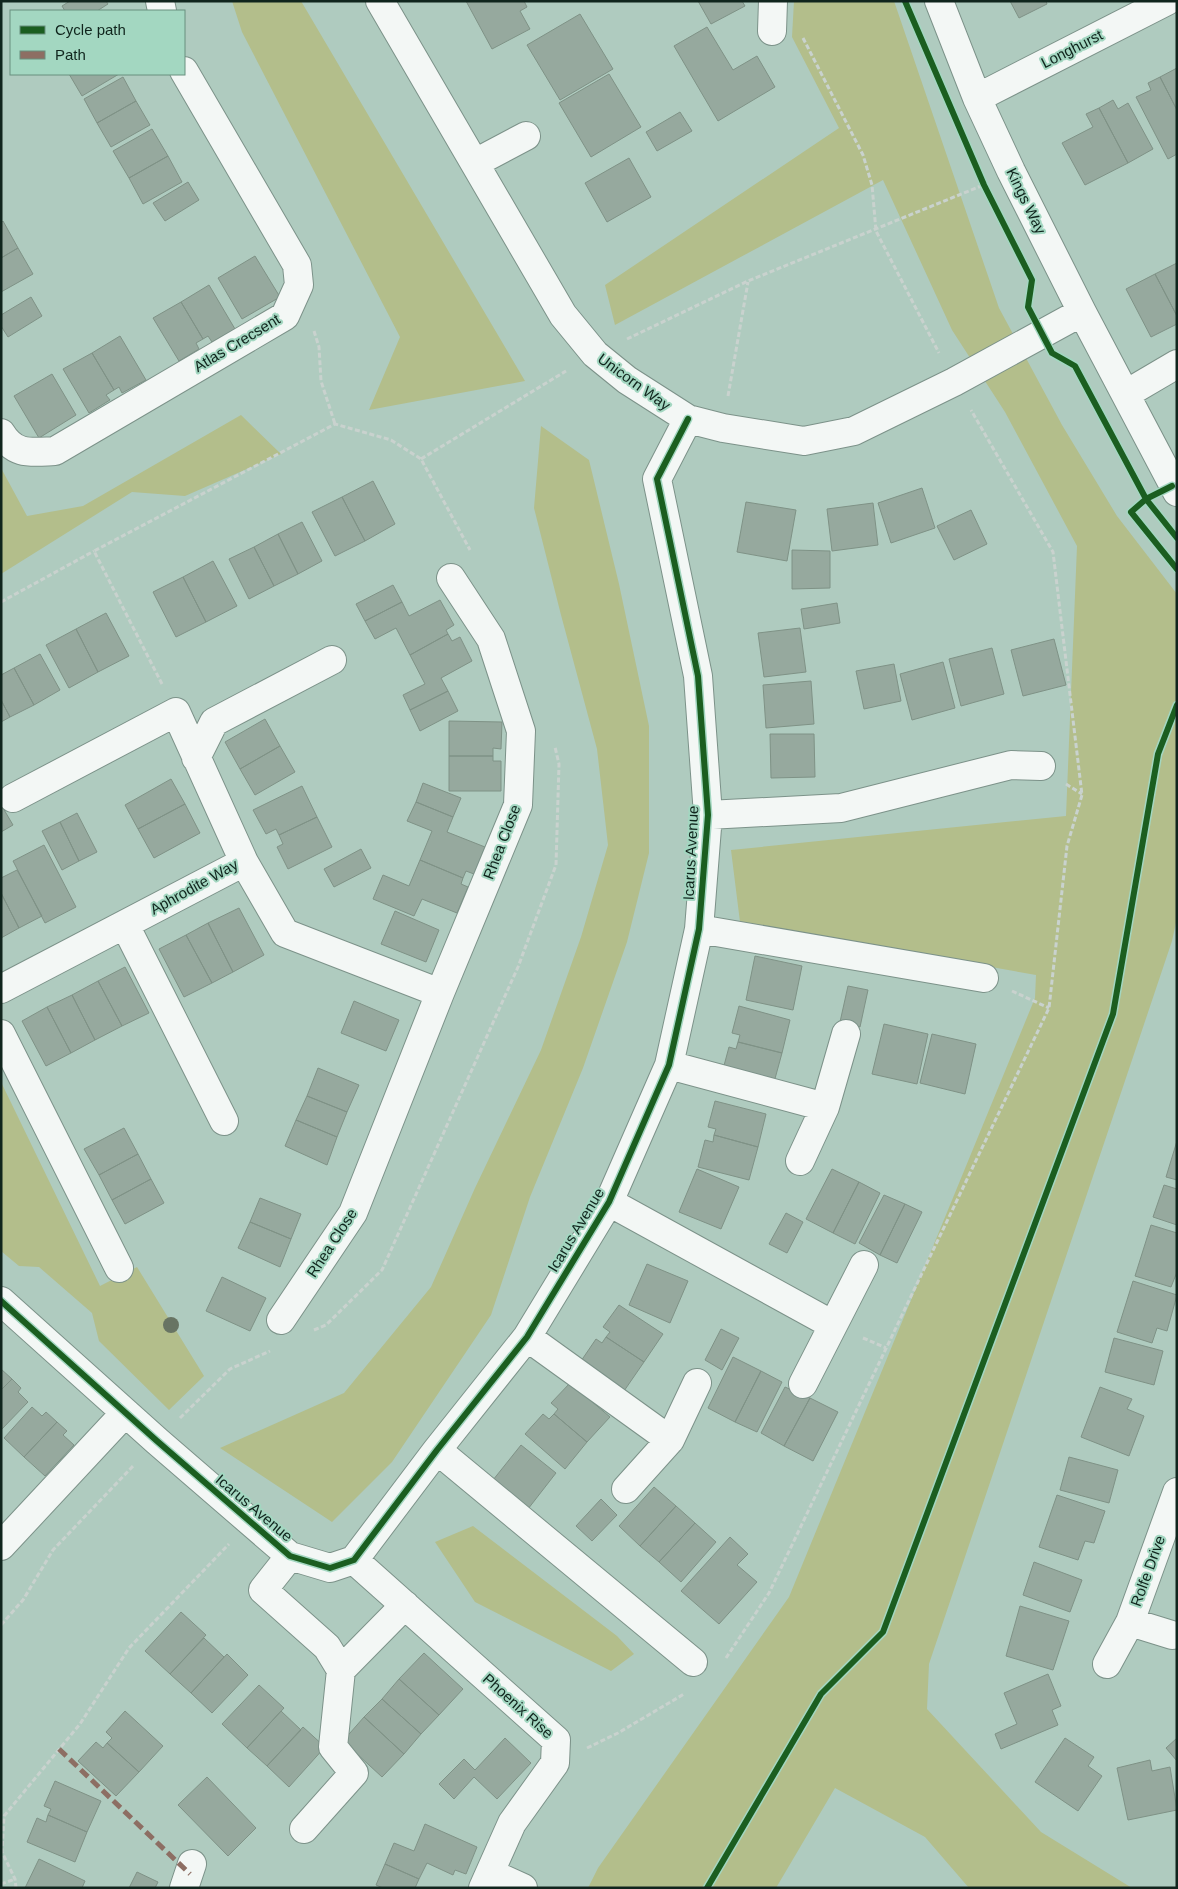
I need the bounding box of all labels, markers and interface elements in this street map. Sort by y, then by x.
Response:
legend [10,10,185,75]
text: Cycle path [55,21,126,38]
street label: Longhurst [1038,25,1106,71]
text: Path [55,46,86,63]
street label: Kings Way [1003,165,1050,237]
street label: Atlas Crecsent [191,310,284,375]
street label: Unicorn Way [595,350,674,414]
street label: Rhea Close [480,802,524,881]
street label: Icarus Avenue [680,805,701,901]
street label: Aphrodite Way [147,855,241,918]
street label: Icarus Avenue [544,1185,607,1275]
street label: Rhea Close [303,1205,360,1280]
street label: Icarus Avenue [213,1471,296,1545]
street label: Rolfe Drive [1127,1533,1168,1609]
street label: Phoenix Rise [480,1670,557,1742]

